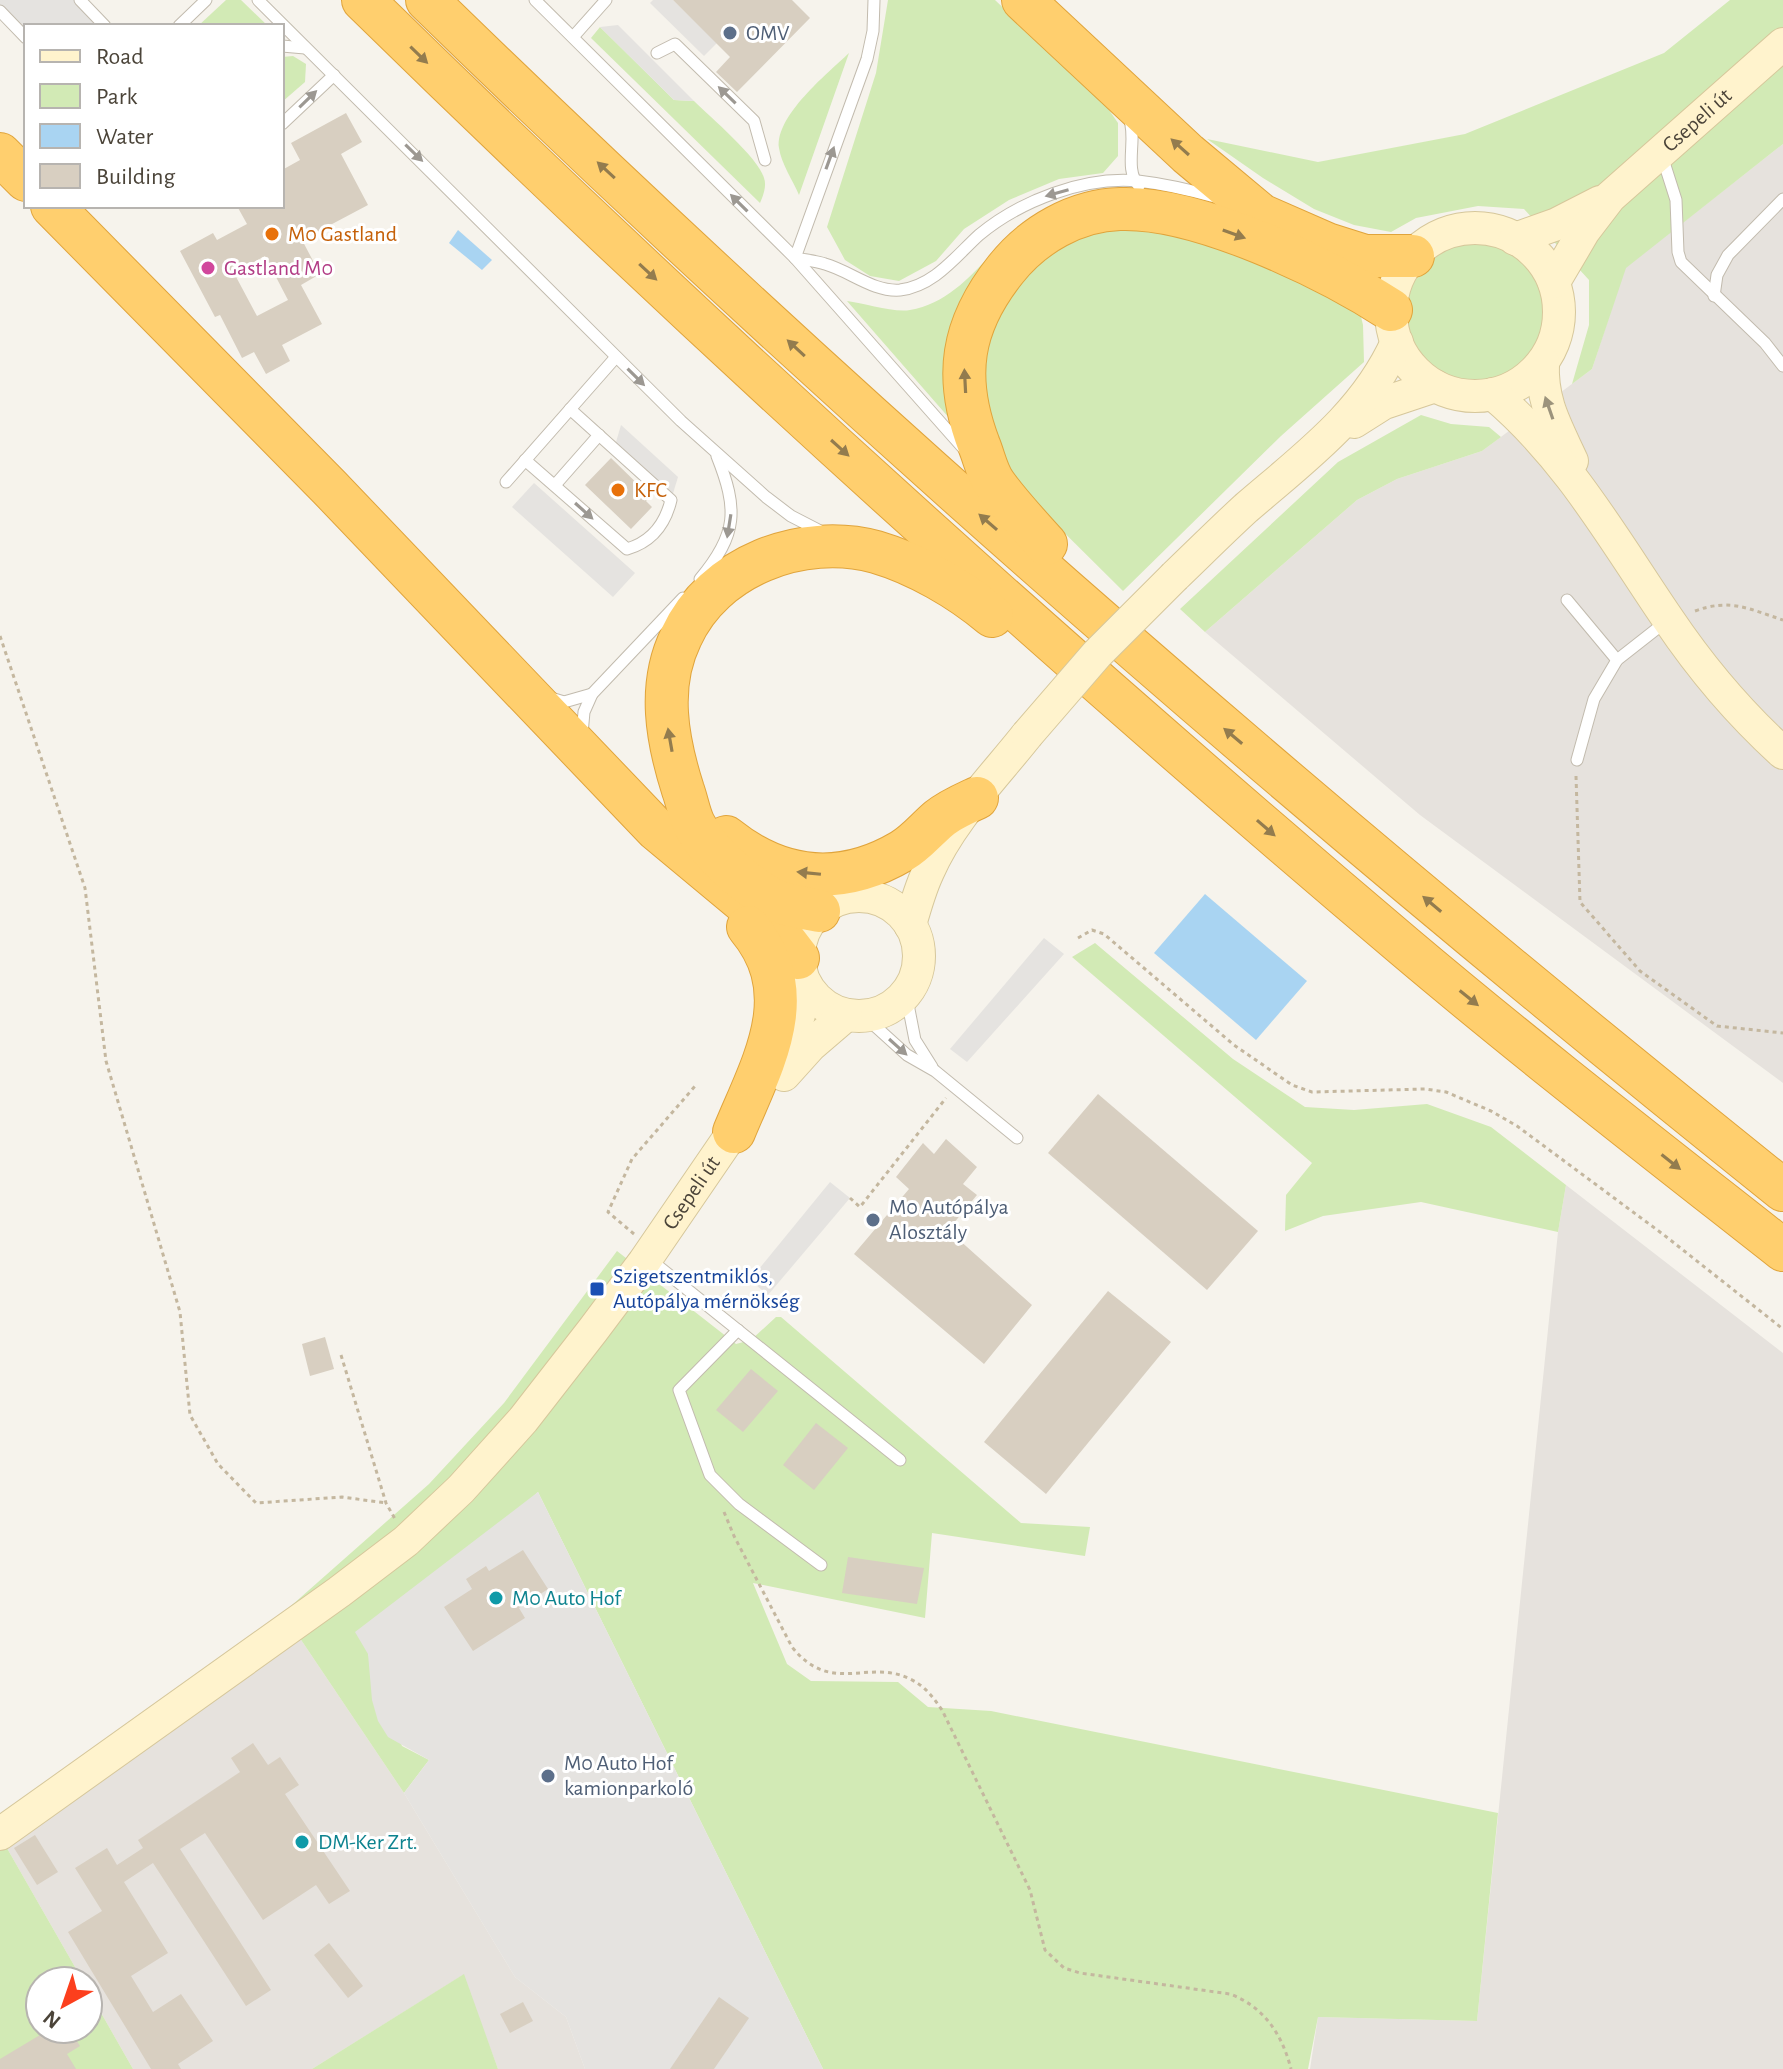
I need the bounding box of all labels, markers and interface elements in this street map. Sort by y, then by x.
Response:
place label: OMV [746,22,790,44]
legend [24,24,284,208]
marker: OMV [721,24,739,42]
text: Road [96,45,144,69]
one-way arrow [409,45,428,63]
street label: Csepeli út [1658,84,1736,156]
text: Park [96,85,137,109]
one-way arrow [718,86,737,104]
one-way arrow [298,91,317,109]
text: Water [96,125,154,149]
one-way arrow [1171,138,1190,156]
one-way arrow [404,143,423,162]
one-way arrow [824,146,837,170]
one-way arrow [596,162,615,180]
text: Building [96,165,175,189]
one-way arrow [1045,187,1070,199]
one-way arrow [730,194,749,213]
place label: M0 Gastland [288,223,397,245]
marker: M0 Gastland [263,225,281,243]
one-way arrow [1222,228,1246,241]
place label: Gastland M0 [224,257,333,279]
marker: Gastland M0 [199,259,217,277]
one-way arrow [638,263,657,281]
one-way arrow [786,339,805,357]
one-way arrow [626,367,645,386]
one-way arrow [958,368,971,393]
one-way arrow [1543,396,1555,420]
one-way arrow [829,439,849,456]
place label: KFC [634,479,667,501]
marker: KFC [609,481,627,499]
one-way arrow [575,501,594,519]
one-way arrow [722,514,734,539]
one-way arrow [979,514,998,532]
one-way arrow [663,727,675,752]
one-way arrow [1224,728,1244,745]
one-way arrow [1257,818,1276,836]
one-way arrow [796,867,821,880]
one-way arrow [1422,896,1442,913]
one-way arrow [1459,990,1479,1006]
one-way arrow [888,1037,907,1055]
street label: Csepeli út [659,1152,724,1234]
one-way arrow [1661,1153,1681,1170]
place label: M0 Autópálya Alosztály [889,1196,1009,1243]
marker: M0 Autópálya Alosztály [864,1211,882,1229]
place label: Szigetszentmiklós, Autópálya mérnökség [613,1265,800,1312]
marker: Szigetszentmiklós, Autópálya mérnökség [588,1280,606,1298]
place label: M0 Auto Hof [512,1587,622,1609]
marker: M0 Auto Hof [487,1589,505,1607]
place label: M0 Auto Hof kamionparkoló [564,1752,693,1799]
marker: M0 Auto Hof kamionparkoló [539,1767,557,1785]
place label: DM-Ker Zrt. [318,1831,418,1853]
marker: DM-Ker Zrt. [293,1833,311,1851]
north arrow [24,1965,104,2045]
text: N [39,2006,65,2033]

